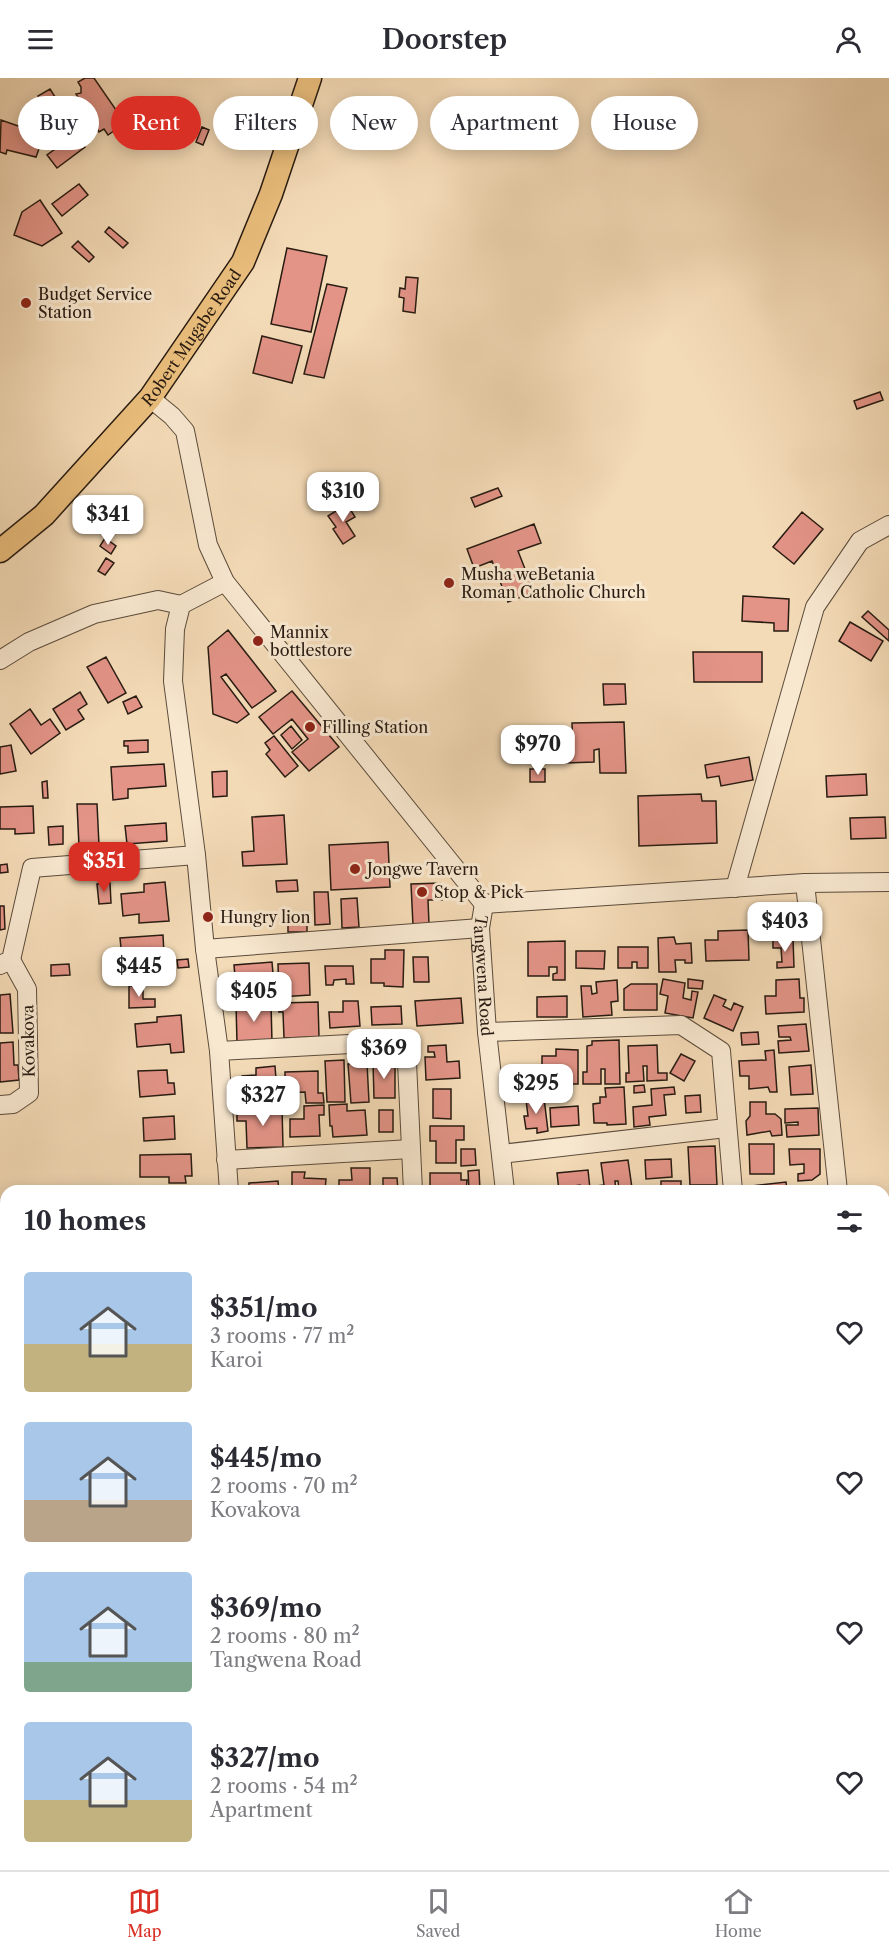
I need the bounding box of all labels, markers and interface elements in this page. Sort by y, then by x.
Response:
icon: menu [24,23,57,56]
text: Doorstep [382,23,507,56]
icon: person [832,23,865,56]
chip: Buy [18,96,99,150]
chip: Rent [111,96,201,150]
chip: Filters [213,96,318,150]
chip: New [330,96,418,150]
chip: Apartment [430,96,579,150]
chip: House [591,96,698,150]
street label: Robert Mugabe Road [137,265,245,410]
place label: Budget Service Station [38,284,152,322]
marker: Budget Service Station [19,296,33,310]
pin: $310 [307,472,379,523]
text: $310 [321,479,365,503]
pin: $341 [72,495,144,546]
text: $341 [86,502,130,526]
place label: Musha weBetania Roman Catholic Church [461,564,646,602]
marker: Musha weBetania Roman Catholic Church [442,576,456,590]
place label: Mannix bottlestore [270,622,352,660]
marker: Mannix bottlestore [251,634,265,648]
place label: Filling Station [322,717,428,737]
marker: Filling Station [303,720,317,734]
pin: $970 [502,725,574,776]
text: $970 [515,732,561,756]
pin: $351 [68,842,140,893]
text: $351 [83,849,125,873]
place label: Jongwe Tavern [364,859,479,879]
marker: Jongwe Tavern [348,862,362,876]
place label: Stop & Pick [434,882,524,902]
marker: Stop & Pick [415,885,429,899]
pin: $403 [749,902,821,953]
place label: Hungry lion [220,907,311,927]
text: $403 [761,909,809,933]
marker: Hungry lion [201,910,215,924]
street label: Tangwena Road [470,914,497,1037]
pin: $445 [103,947,175,998]
text: $445 [116,954,162,978]
pin: $405 [218,972,290,1023]
text: $405 [231,979,277,1003]
street label: Kovakova [17,1004,39,1077]
pin: $369 [348,1029,420,1080]
text: $369 [361,1036,407,1060]
pin: $295 [500,1064,572,1115]
text: $295 [513,1071,559,1095]
pin: $327 [227,1076,299,1127]
text: $327 [241,1083,285,1107]
text: 10 homes [24,1205,146,1237]
icon: filters [833,1205,866,1238]
text: $351/mo [210,1292,317,1324]
icon: home [72,1296,144,1368]
icon: heart [833,1316,866,1349]
text: 3 rooms · 77 m² [210,1324,354,1348]
text: Karoi [210,1348,263,1372]
text: $445/mo [210,1442,322,1474]
icon: home [72,1446,144,1518]
icon: heart [833,1466,866,1499]
text: 2 rooms · 70 m² [210,1474,358,1498]
text: Kovakova [210,1498,301,1522]
text: $369/mo [210,1592,322,1624]
icon: home [72,1596,144,1668]
icon: heart [833,1616,866,1649]
text: 2 rooms · 80 m² [210,1624,360,1648]
text: Tangwena Road [210,1648,362,1672]
text: $327/mo [210,1742,319,1774]
icon: home [72,1746,144,1818]
icon: heart [833,1766,866,1799]
text: 2 rooms · 54 m² [210,1774,358,1798]
text: Apartment [210,1798,313,1822]
tab: Map [127,1885,162,1941]
tab: Saved [416,1885,460,1941]
tab: Home [715,1885,762,1941]

